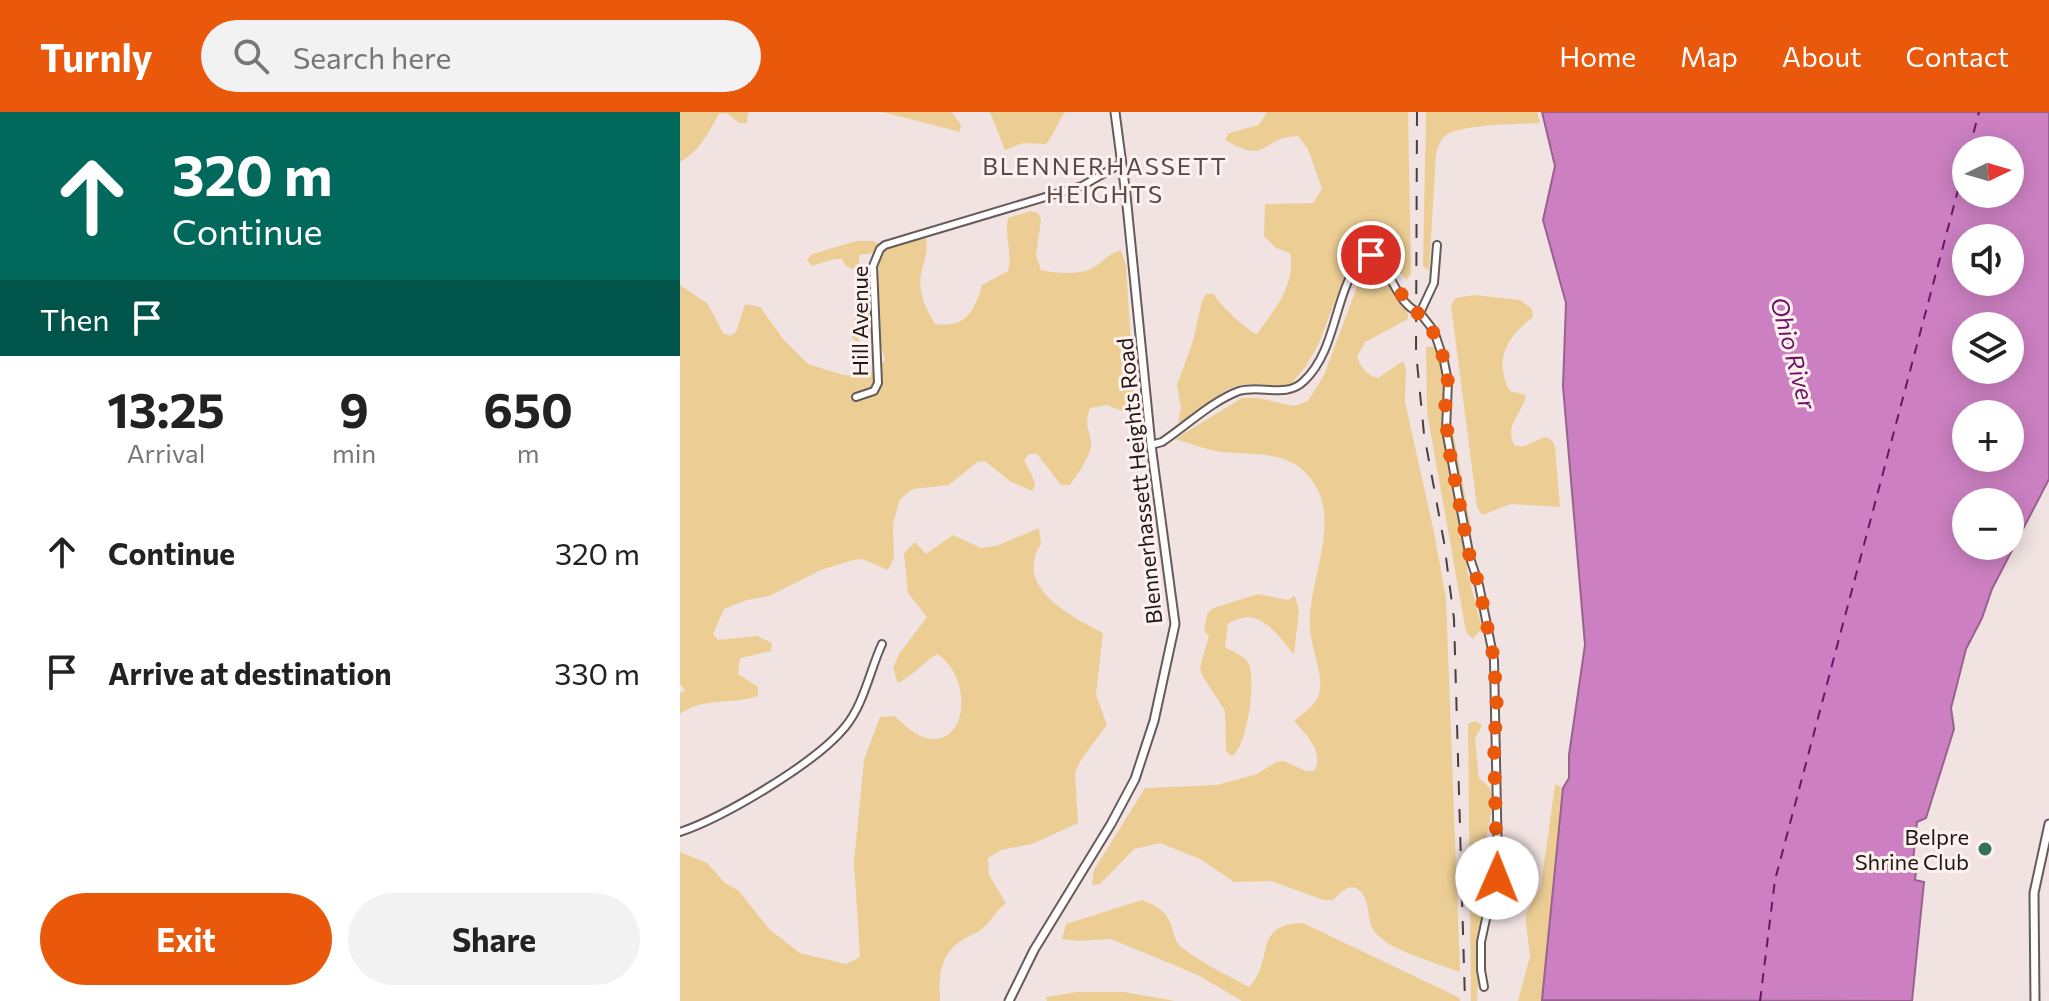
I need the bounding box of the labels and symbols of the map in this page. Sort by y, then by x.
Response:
north arrow [1952,136,2024,208]
district label: BLENNERHASSETT HEIGHTS [982,151,1228,208]
pin [1337,221,1405,289]
street label: Hill Avenue [846,266,873,376]
water label: Ohio River [1765,294,1823,414]
street label: Blennerhassett Heights Road [1111,337,1167,625]
place label: Belpre Shrine Club [1855,823,1969,875]
position arrow [1455,836,1539,920]
marker: Belpre Shrine Club [1976,840,1994,858]

